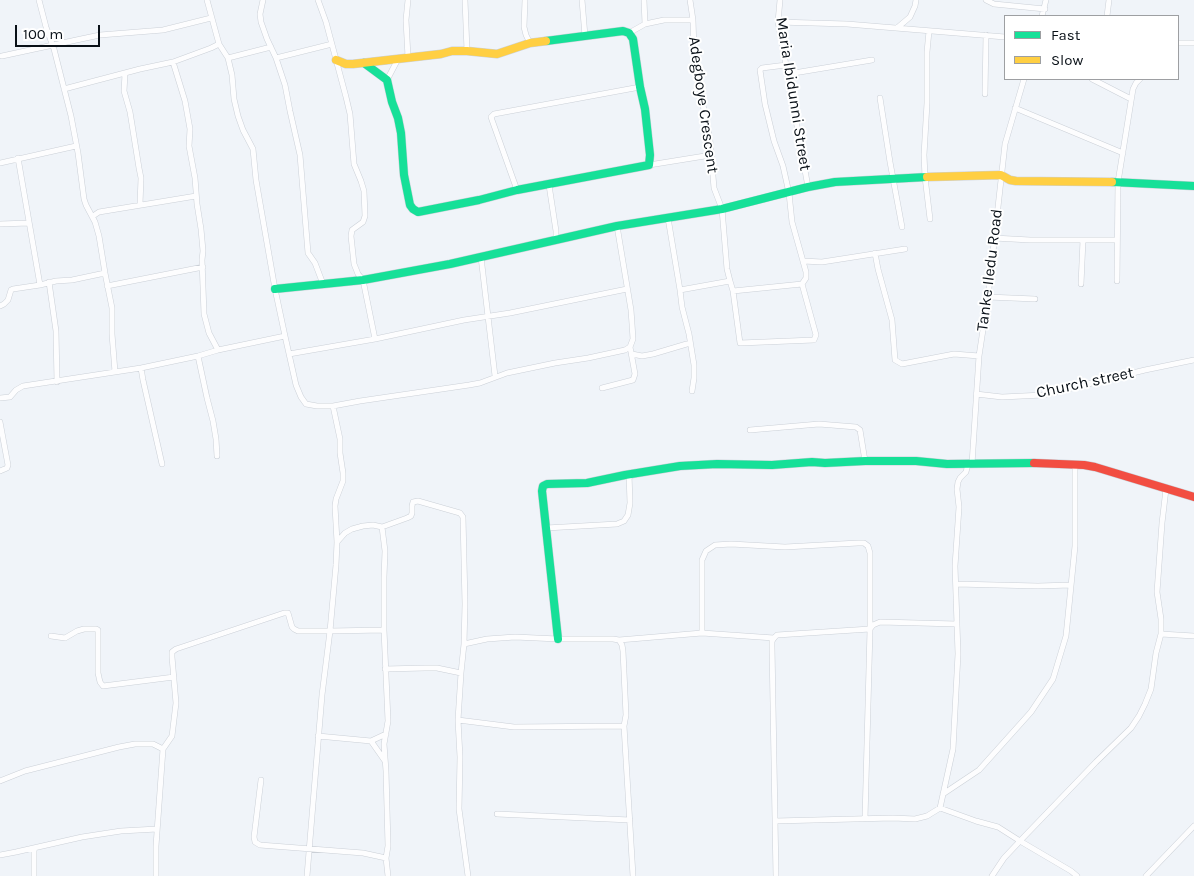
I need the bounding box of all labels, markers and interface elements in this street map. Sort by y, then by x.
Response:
scale bar [18,15,102,47]
legend [1004,15,1179,80]
street label: Maria Ibidunni Street [771,16,815,172]
text: 100 m [23,25,63,43]
text: Fast [1051,26,1080,44]
street label: Adegboye Crescent [684,35,722,175]
text: Slow [1051,51,1083,69]
street label: Tanke Iledu Road [973,208,1007,332]
street label: Church street [1034,363,1136,403]

